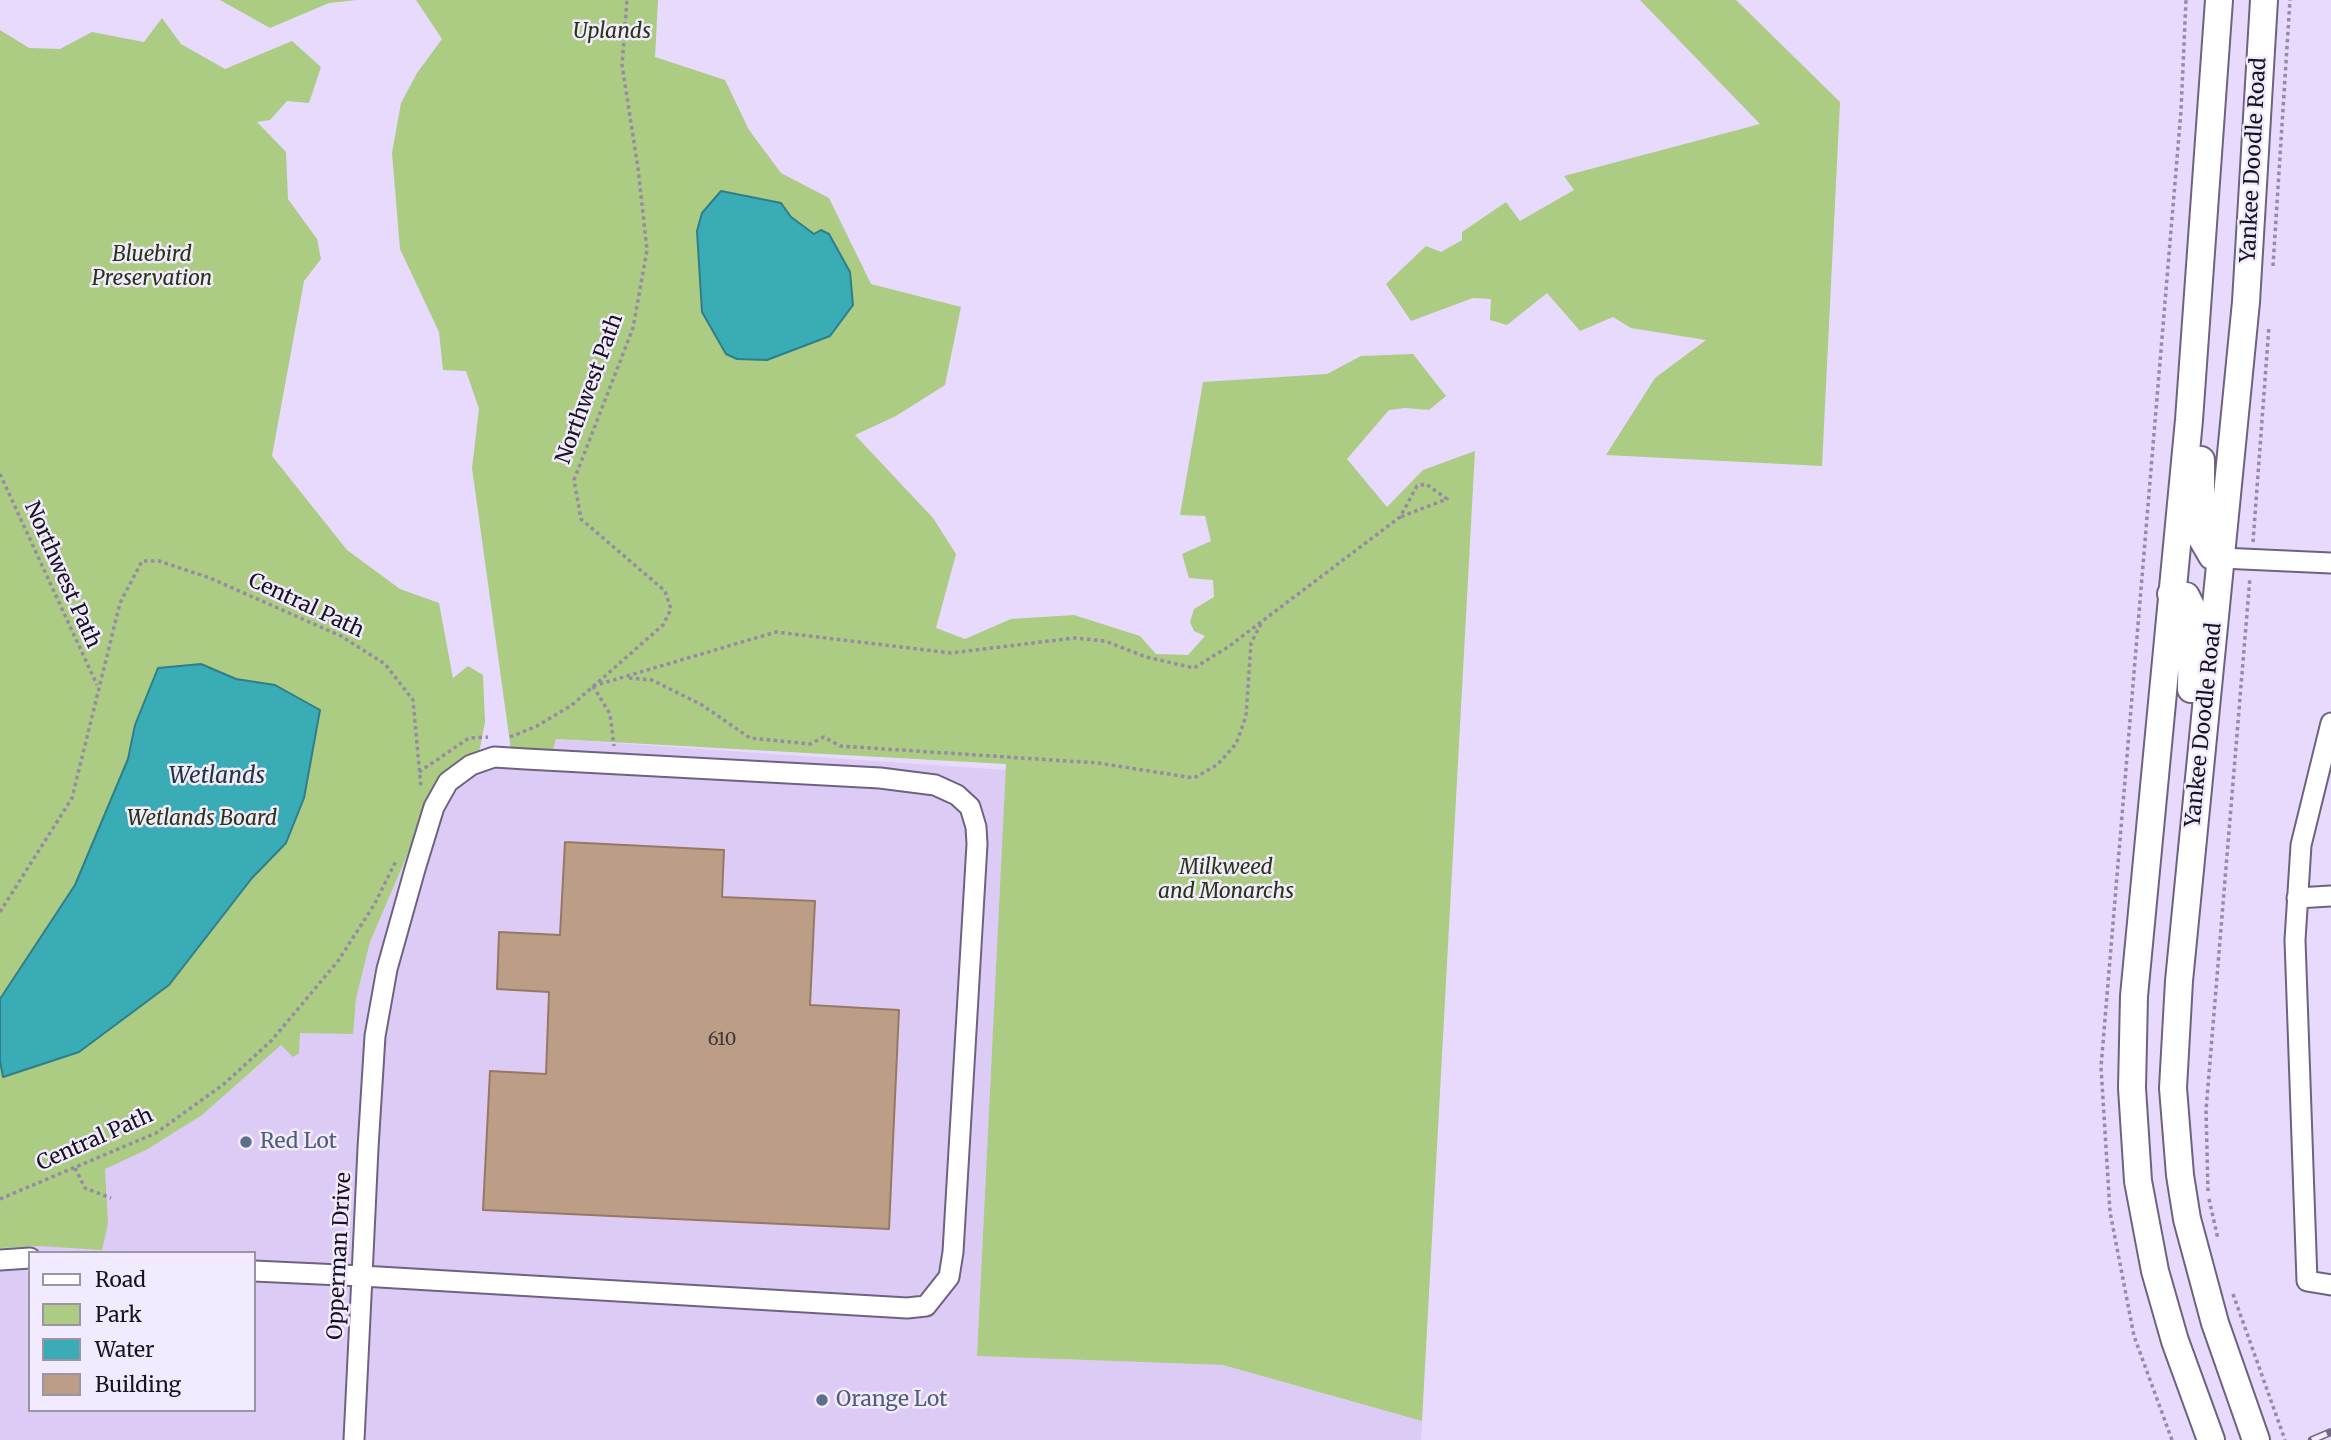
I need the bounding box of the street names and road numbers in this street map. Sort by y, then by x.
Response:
street label: Yankee Doodle Road [2236,57,2272,263]
street label: Northwest Path [551,311,629,467]
street label: Northwest Path [18,498,106,652]
street label: Central Path [244,568,368,644]
street label: Yankee Doodle Road [2181,622,2227,828]
street label: Central Path [33,1103,157,1177]
street label: Opperman Drive [323,1172,357,1340]

